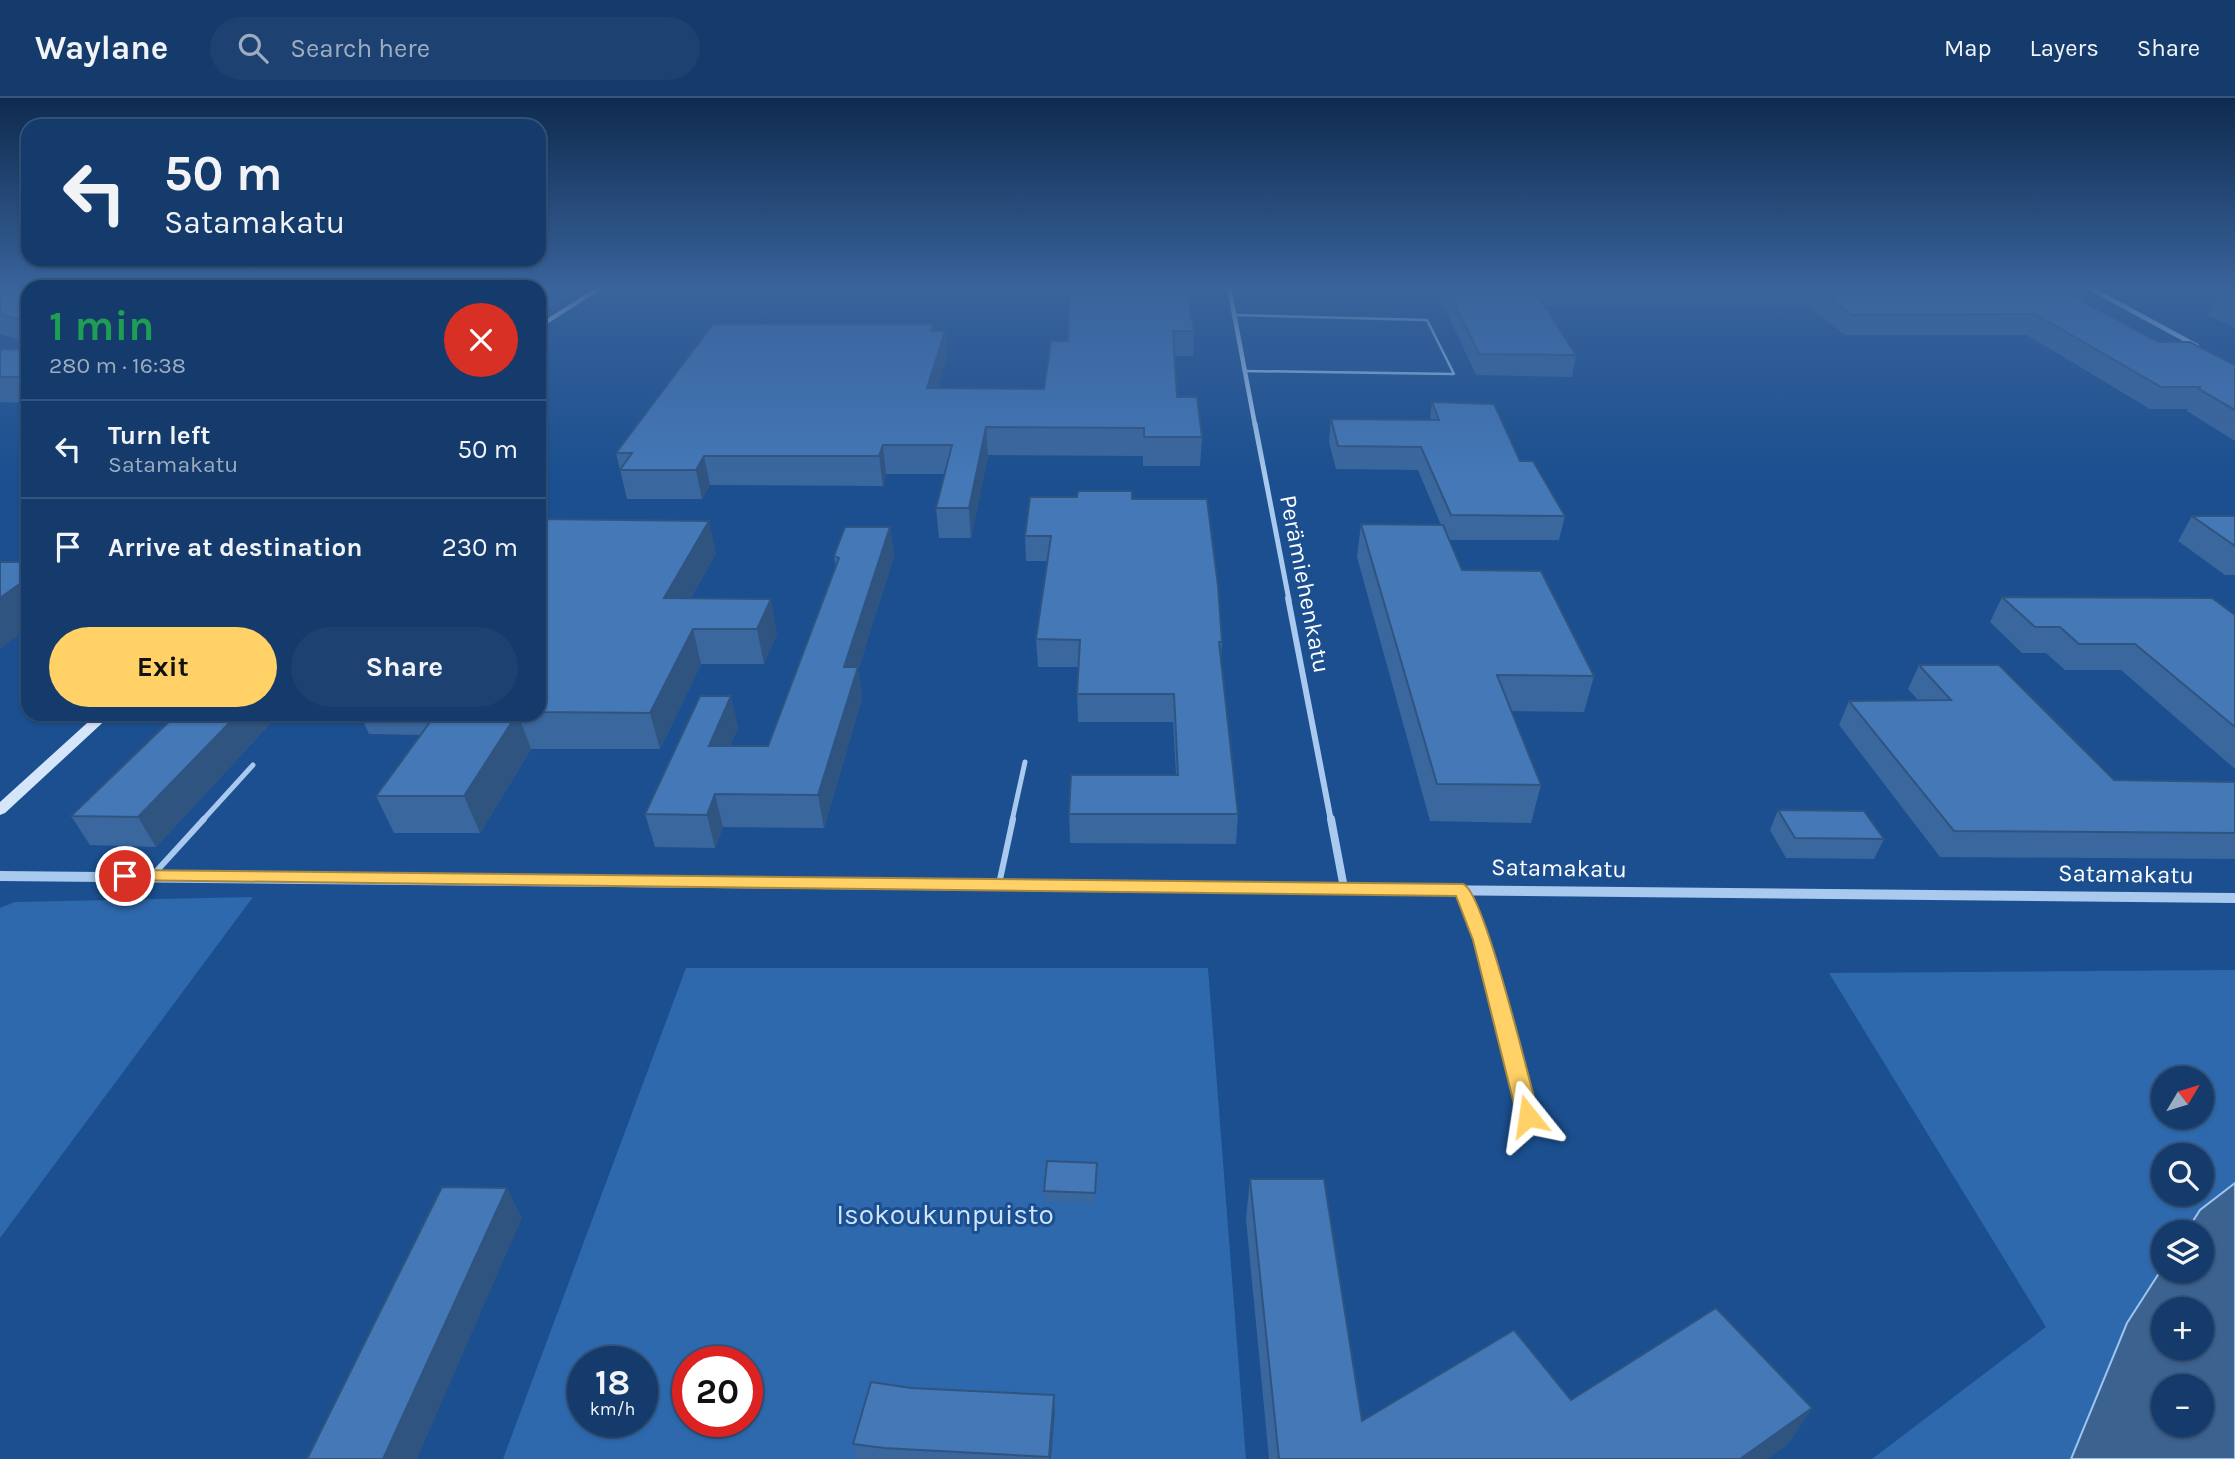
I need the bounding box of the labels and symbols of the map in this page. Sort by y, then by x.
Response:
street label: Perämiehenkatu [1274,492,1336,676]
pin [95,846,155,906]
street label: Satamakatu [1491,853,1627,883]
street label: Satamakatu [2058,859,2194,889]
north arrow [2151,1066,2214,1129]
position arrow [1491,1079,1565,1153]
park label: Isokoukunpuisto [836,1198,1054,1231]
speed limit sign: 20 [672,1346,763,1437]

